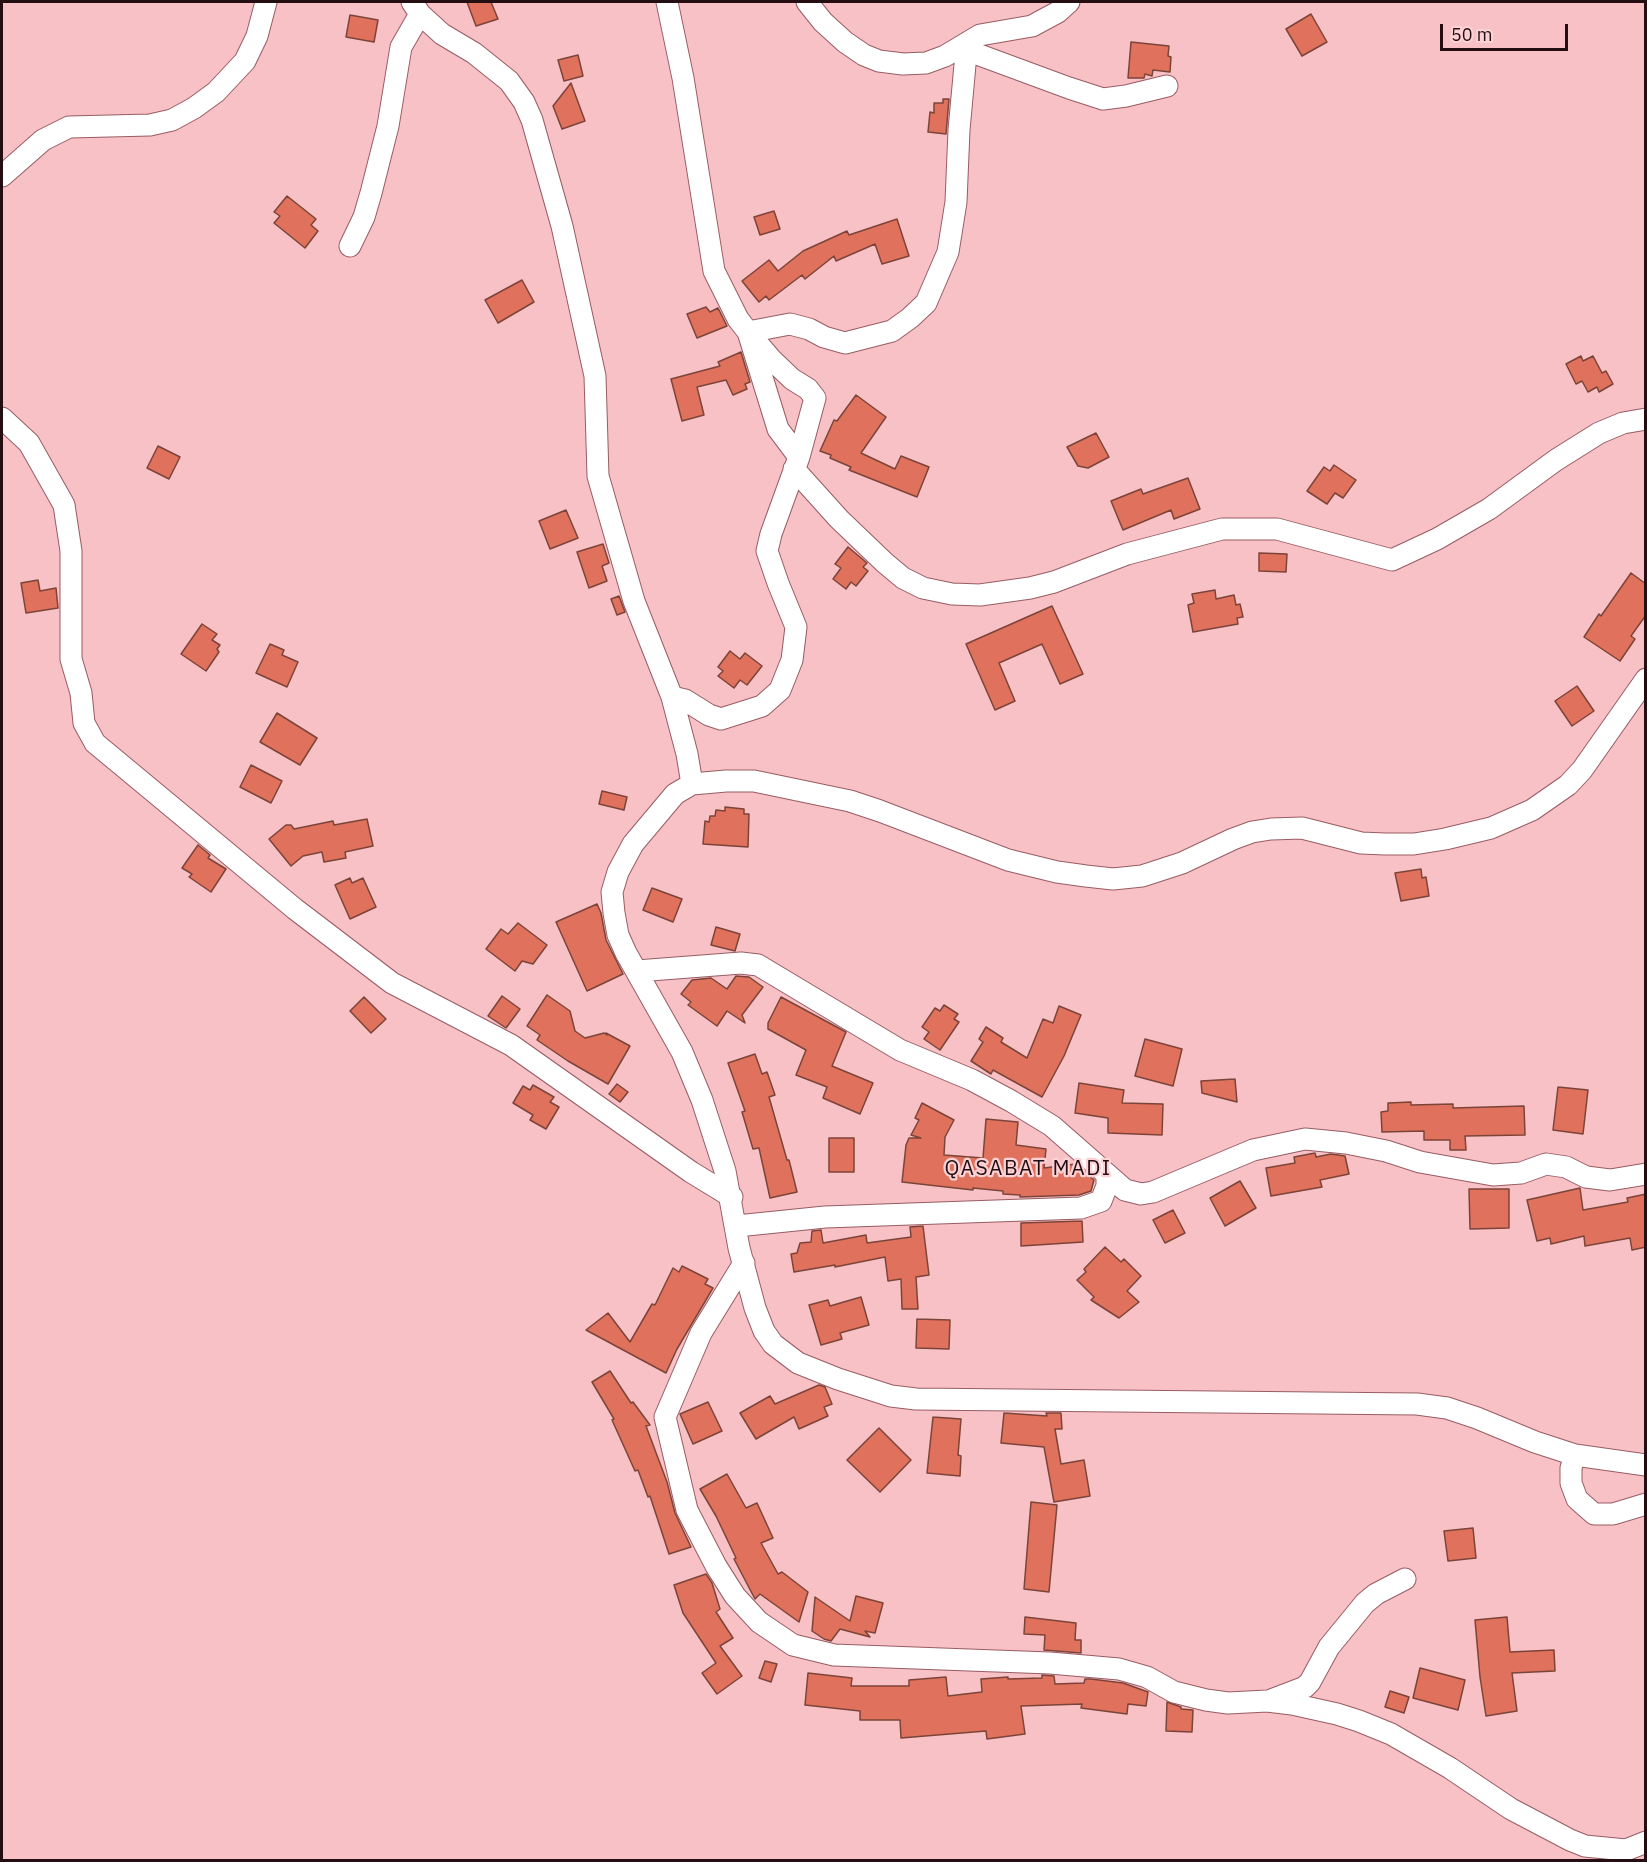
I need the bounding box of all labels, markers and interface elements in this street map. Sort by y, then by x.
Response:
scale bar [1443,12,1570,50]
text: 50 m [1451,23,1493,46]
district label: QASABAT MADI [944,1156,1112,1182]

